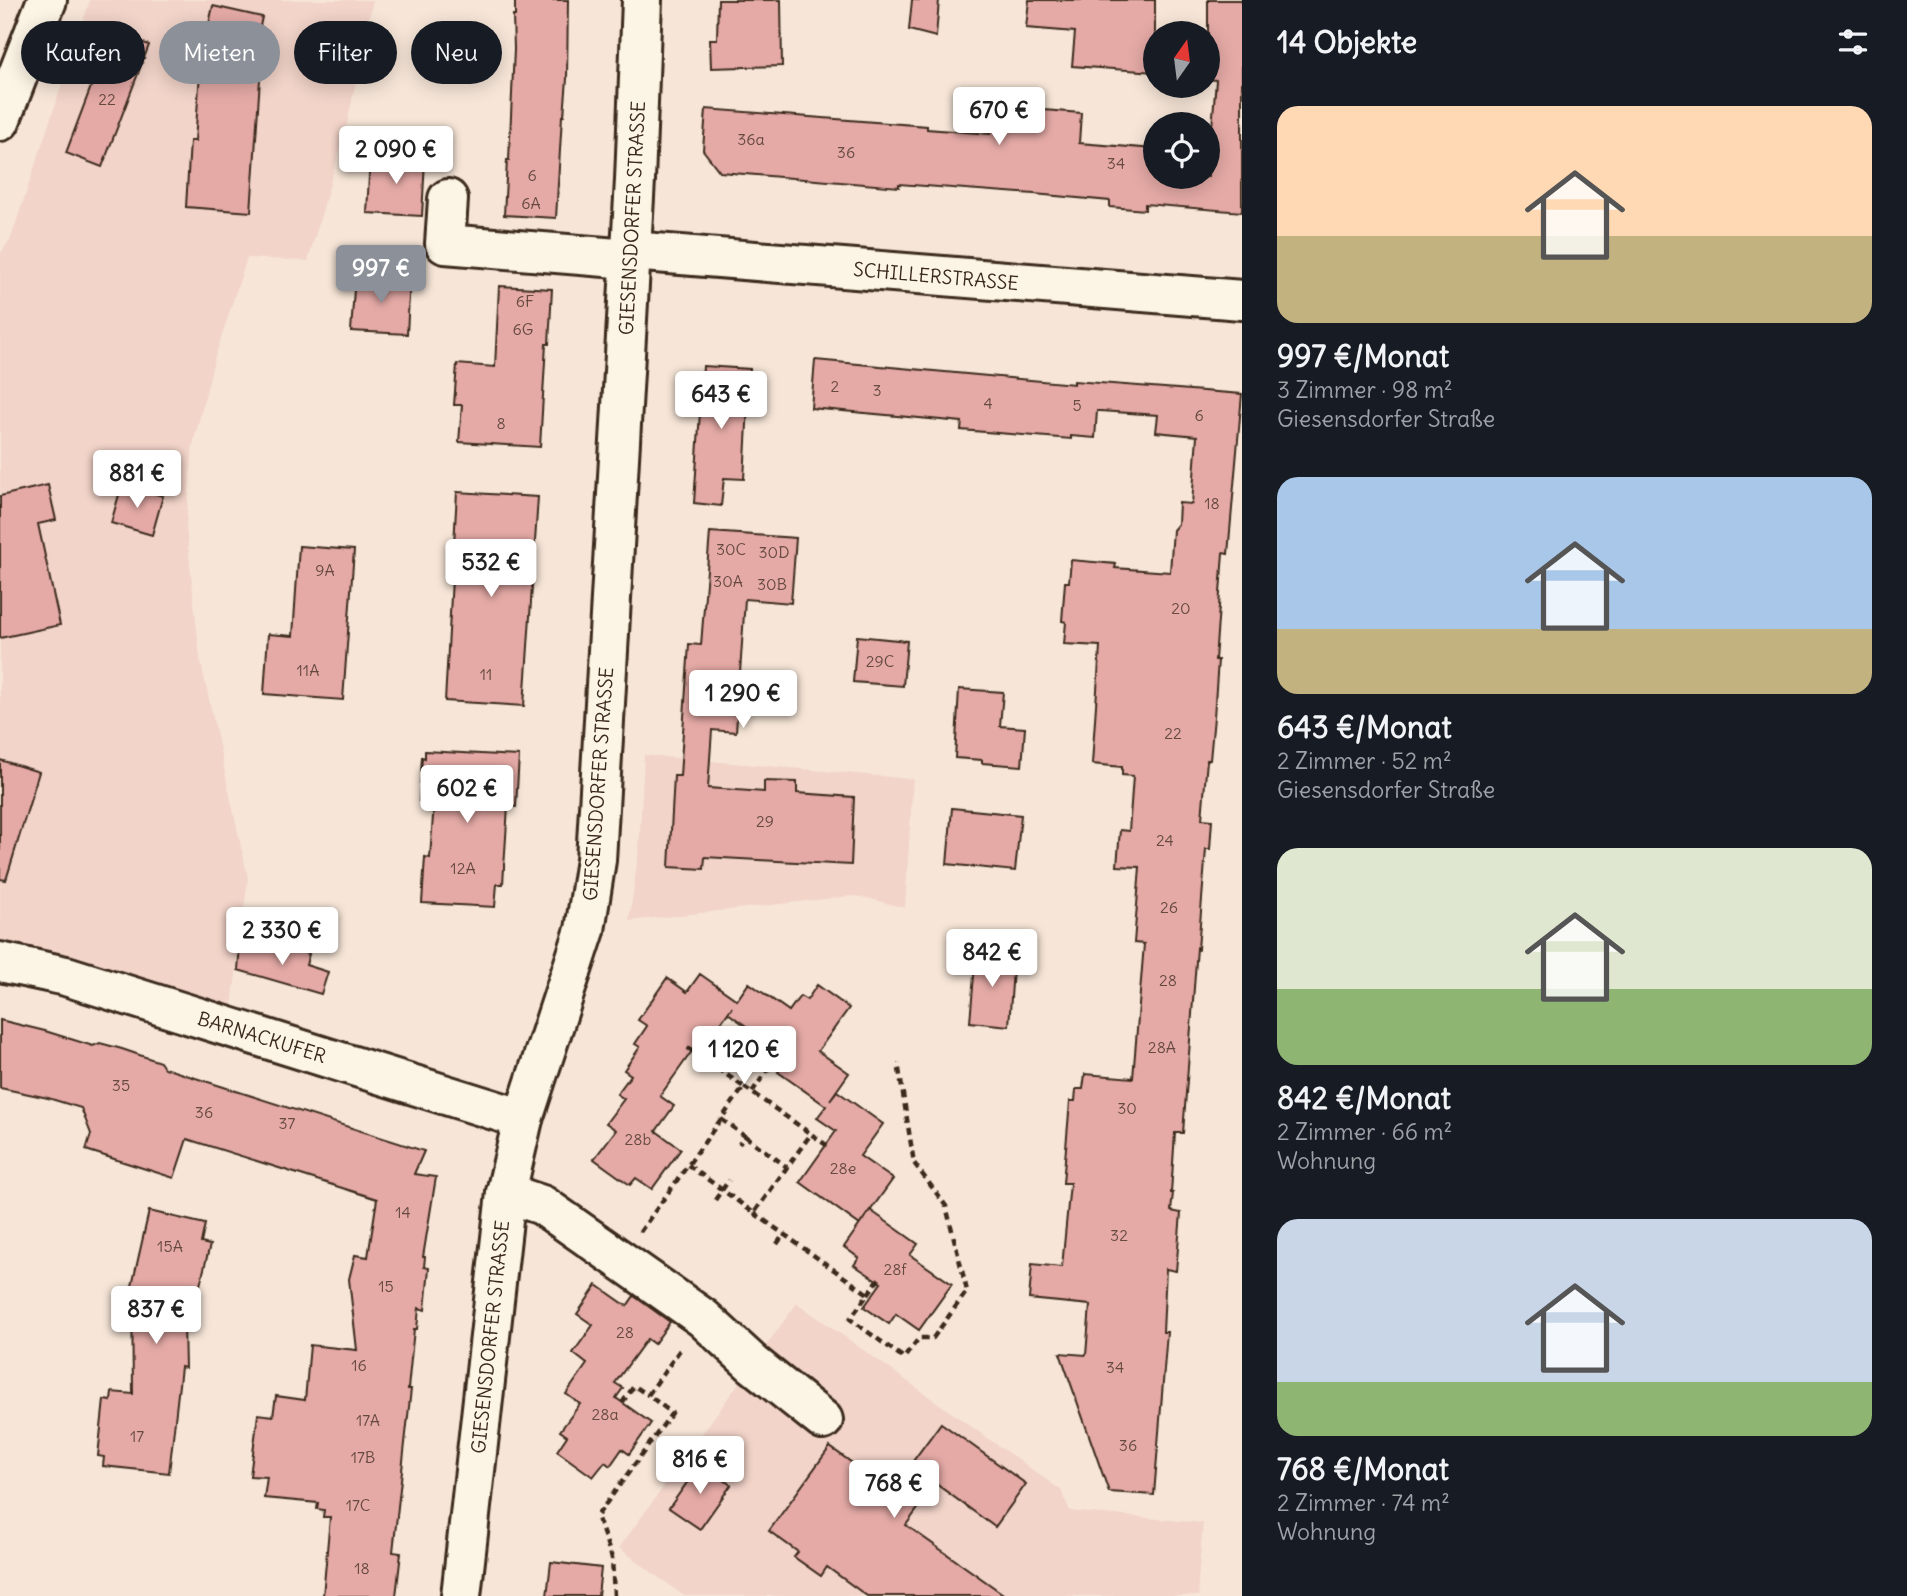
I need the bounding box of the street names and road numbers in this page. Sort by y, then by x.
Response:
street label: GIESENSDORFER STRASSE [614,100,650,336]
street label: SCHILLERSTRASSE [852,257,1020,295]
street label: GIESENSDORFER STRASSE [578,666,618,902]
street label: BARNACKUFER [195,1006,329,1068]
street label: GIESENSDORFER STRASSE [466,1219,514,1455]

